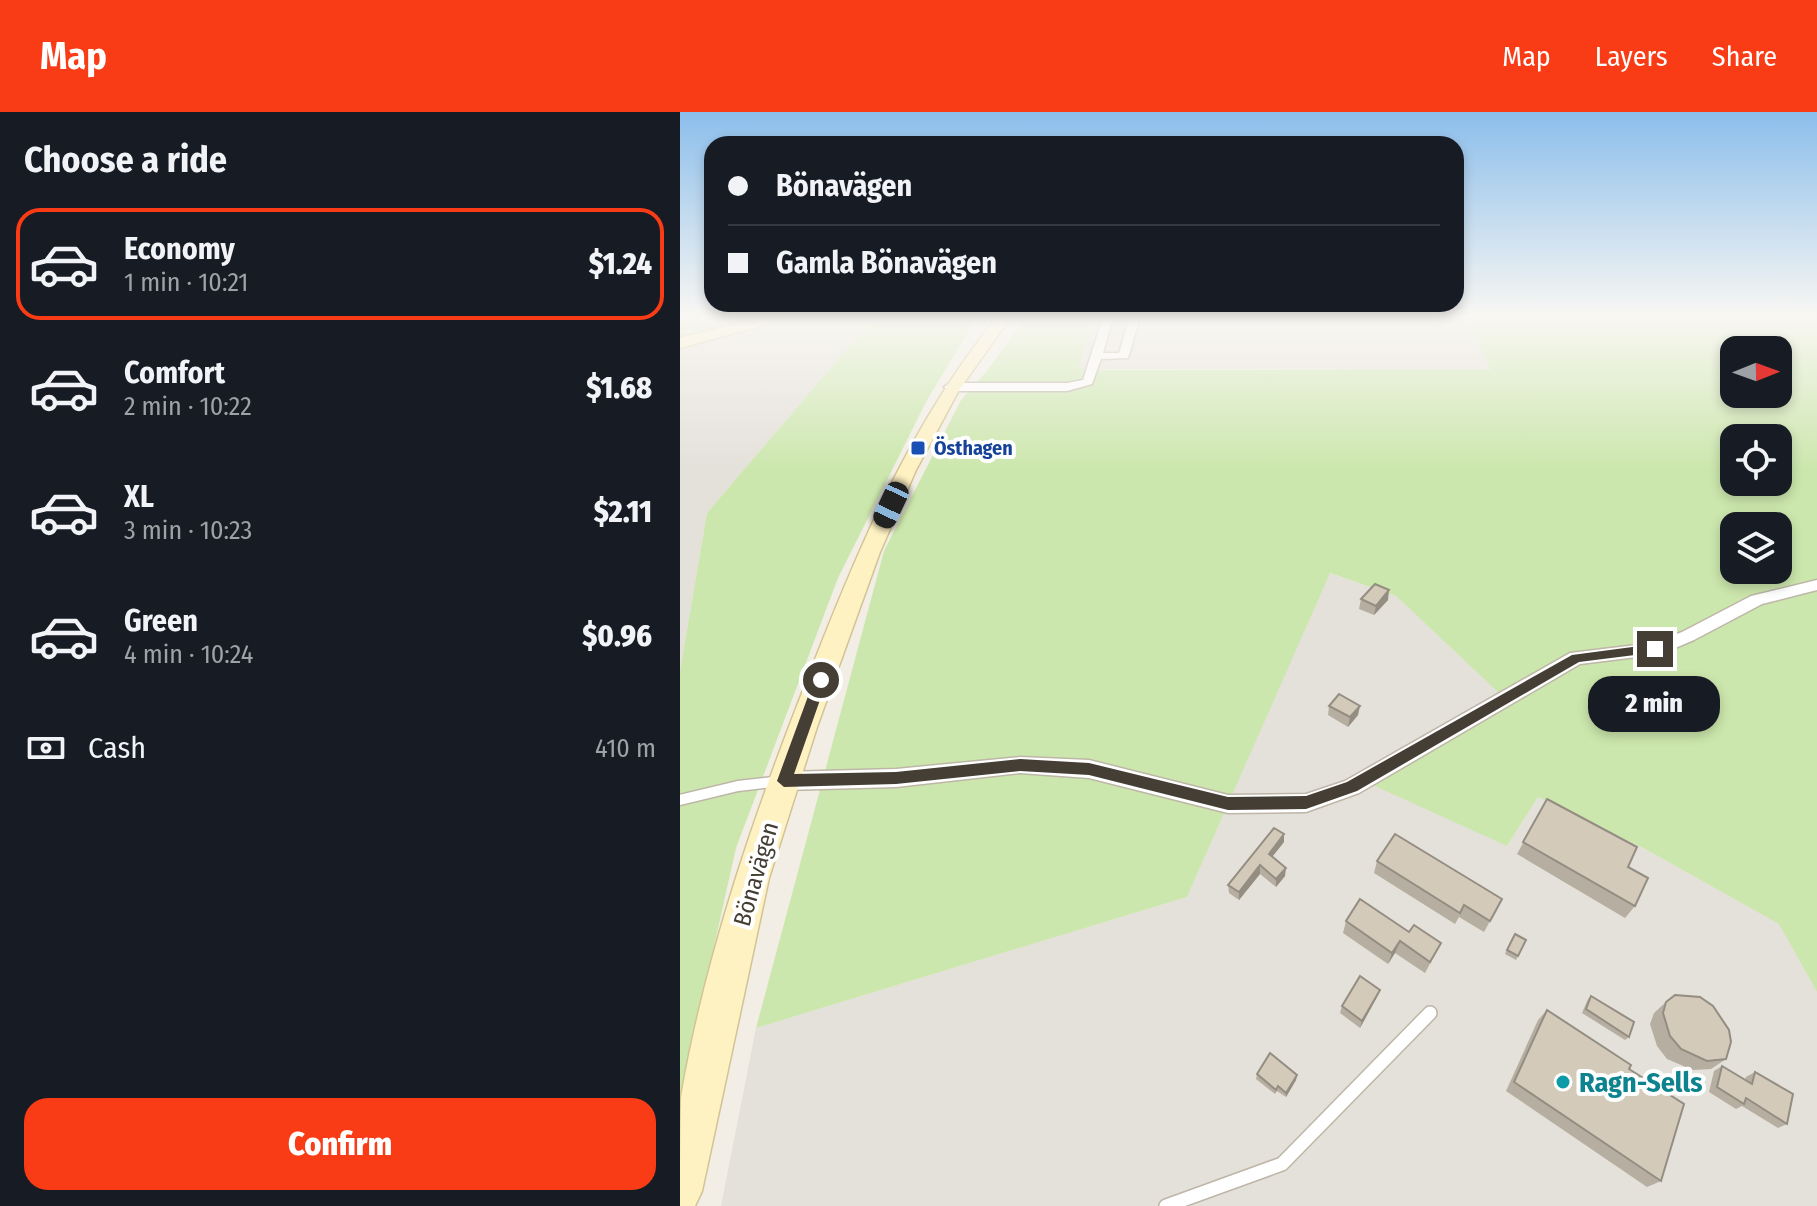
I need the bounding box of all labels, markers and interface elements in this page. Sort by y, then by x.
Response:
text: Map [40,33,107,79]
text: Map [1502,40,1551,73]
text: Layers [1595,40,1668,73]
text: Share [1712,40,1777,73]
text: Choose a ride [24,138,227,182]
text: Bönavägen [776,168,912,204]
icon: car [28,228,100,300]
text: Economy [124,231,235,267]
text: Gamla Bönavägen [776,245,997,281]
text: $1.24 [589,246,652,282]
text: 1 min · 10:21 [124,267,248,298]
north arrow [1720,336,1792,408]
map controls [1720,336,1792,584]
icon: car [28,352,100,424]
text: Comfort [124,355,225,391]
text: $1.68 [586,370,652,406]
text: 2 min · 10:22 [124,391,252,422]
button: locate [1720,424,1792,496]
place label: Östhagen [934,436,1013,460]
marker: Östhagen [909,439,927,457]
icon: car [28,476,100,548]
car [870,478,912,532]
text: XL [124,479,154,515]
text: $2.11 [594,494,652,530]
button: layers [1720,512,1792,584]
text: 3 min · 10:23 [124,515,252,546]
icon: car [28,600,100,672]
text: Green [124,603,198,639]
text: $0.96 [582,618,652,654]
route end [1637,631,1673,667]
text: 4 min · 10:24 [124,639,253,670]
route start [803,662,839,698]
callout: 2 min [1589,677,1721,733]
text: 2 min [1625,688,1683,719]
icon: cash [24,726,68,770]
text: Cash [88,730,146,766]
text: 410 m [595,733,656,764]
street label: Bönavägen [728,819,784,929]
place label: Ragn-Sells [1579,1066,1702,1099]
marker: Ragn-Sells [1554,1073,1572,1091]
button: Confirm [24,1098,656,1190]

